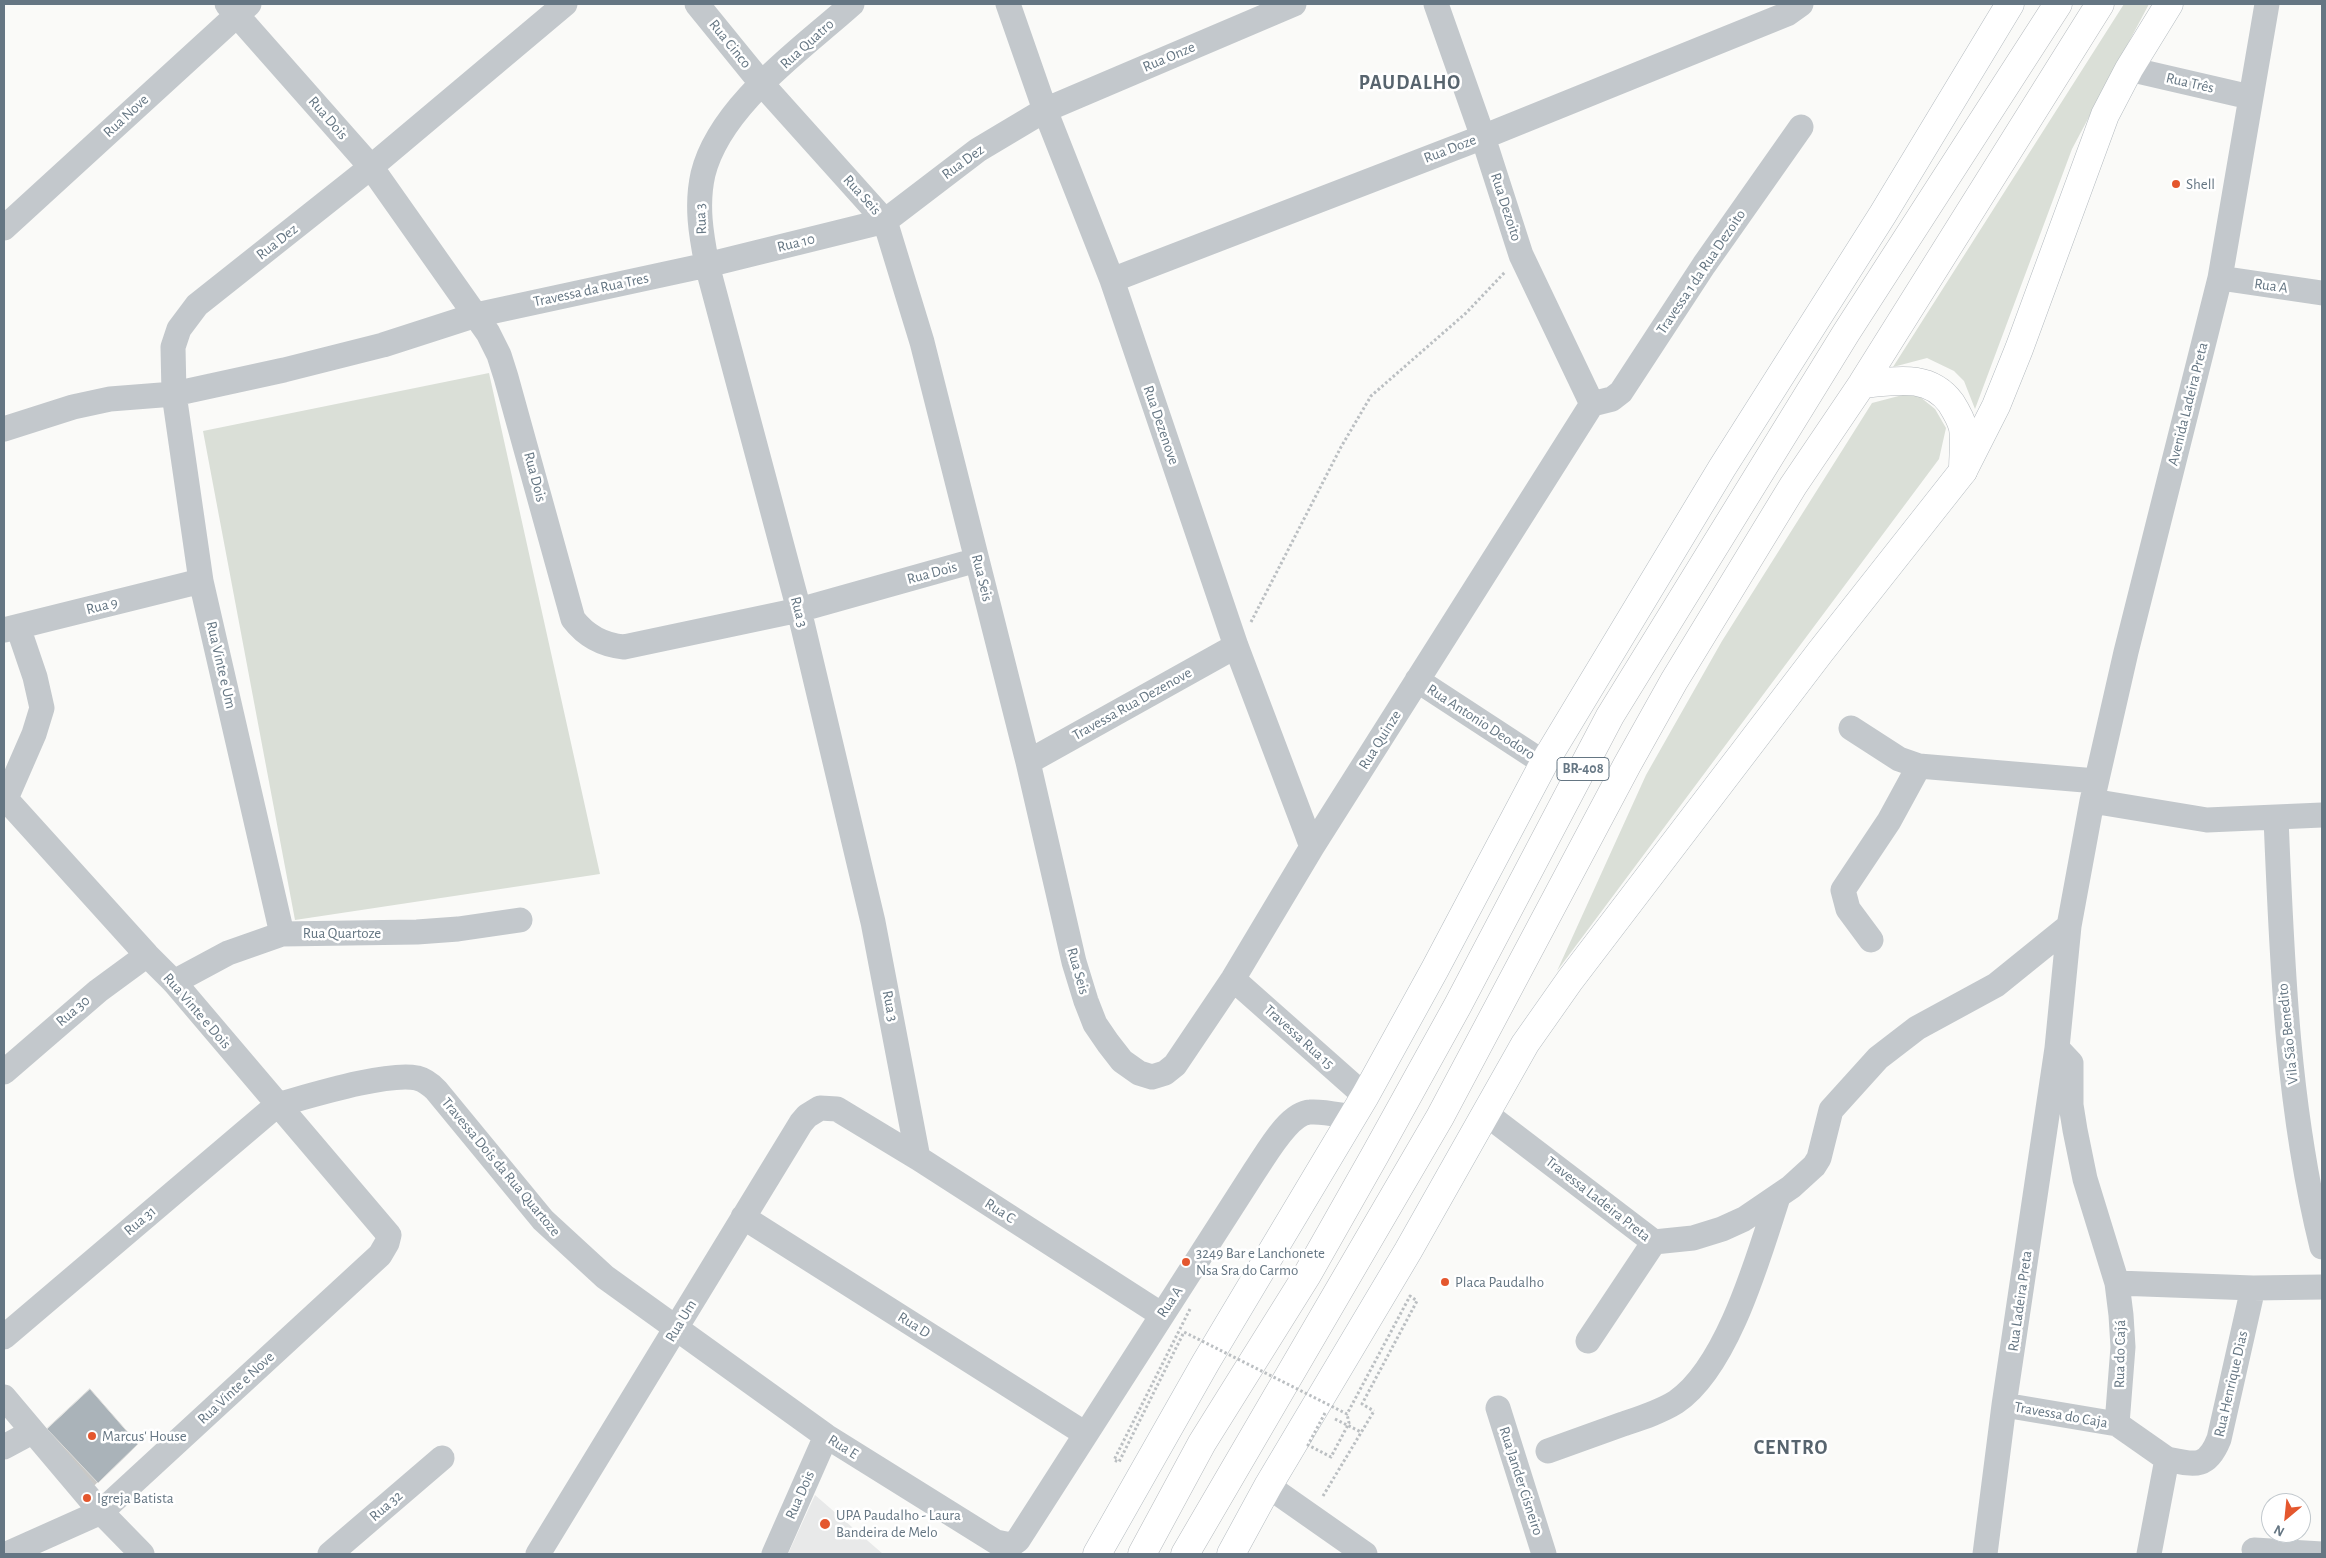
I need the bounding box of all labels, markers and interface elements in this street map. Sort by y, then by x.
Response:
street label: Rua Quatro [776,15,838,73]
street label: Rua Cinco [705,16,755,72]
street label: Rua Onze [1140,38,1198,76]
street label: Rua Três [2164,69,2216,97]
district label: PAUDALHO [1358,71,1462,95]
street label: Rua Nove [100,91,152,141]
street label: Rua Dois [304,93,352,143]
street label: Rua Doze [1421,131,1479,167]
street label: Rua Dez [938,141,988,183]
street label: Rua Seis [839,171,885,219]
street label: Rua Dezoito [1487,171,1525,243]
place label: Shell [2186,175,2215,193]
marker: Shell [2170,178,2182,190]
street label: Rua 3 [691,203,711,235]
street label: Travessa 1 da Rua Dezoito [1653,206,1749,338]
street label: Rua Dez [253,220,301,264]
street label: Rua 10 [775,230,817,256]
street label: Travessa da Rua Tres [532,269,650,311]
street label: Rua A [2253,275,2289,297]
street label: Avenida Ladeira Preta [2164,340,2212,468]
street label: Rua Dezenove [1139,383,1183,467]
street label: Rua Dois [520,450,550,504]
street label: Rua Seis [967,553,997,603]
street label: Rua Dois [905,558,959,588]
street label: Rua 9 [84,593,120,619]
street label: Rua 3 [786,595,812,629]
street label: Rua Vinte e Um [202,619,240,711]
street label: Travessa Rua Dezenove [1069,664,1195,744]
street label: Rua Antonio Deodoro [1423,680,1539,764]
street label: Rua Quinze [1355,707,1405,773]
road number: BR-408 [1557,758,1609,781]
street label: Rua Quartoze [303,924,381,942]
street label: Rua Seis [1063,945,1093,997]
street label: Rua Vinte e Dois [159,969,235,1053]
street label: Vila São Benedito [2274,983,2302,1085]
street label: Rua 3 [878,989,902,1023]
street label: Rua 30 [52,992,94,1030]
street label: Travessa Rua 15 [1260,1001,1338,1073]
street label: Travessa Dois da Rua Quartoze [438,1094,564,1240]
street label: Travessa Ladeira Preta [1542,1153,1654,1245]
street label: Rua C [981,1194,1019,1228]
street label: Rua 31 [120,1202,160,1240]
place label: 3249 Bar e Lanchonete Nsa Sra do Carmo [1196,1244,1325,1279]
street label: Rua Ladeira Preta [2004,1249,2036,1353]
marker: 3249 Bar e Lanchonete Nsa Sra do Carmo [1180,1256,1192,1268]
place label: Placa Paudalho [1455,1273,1544,1291]
marker: Placa Paudalho [1439,1276,1451,1288]
street label: Rua A [1153,1283,1187,1321]
street label: Rua Um [661,1297,701,1345]
street label: Rua D [894,1308,934,1342]
street label: Rua do Cajá [2110,1320,2130,1388]
street label: Rua Henrique Dias [2210,1329,2252,1439]
street label: Rua Vinte e Nove [194,1348,278,1428]
street label: Travessa do Caja [2013,1398,2109,1432]
street label: Rua Jander Cisneiro [1495,1424,1547,1538]
place label: Marcus' House [102,1427,187,1445]
marker: Marcus' House [86,1430,98,1442]
street label: Rua E [825,1431,861,1463]
district label: CENTRO [1753,1436,1829,1460]
street label: Rua Dois [781,1468,819,1522]
street label: Rua 32 [366,1487,406,1525]
place label: Igreja Batista [97,1489,174,1507]
marker: Igreja Batista [81,1492,93,1504]
north arrow [2261,1493,2311,1543]
place label: UPA Paudalho - Laura Bandeira de Melo [836,1506,961,1541]
marker: UPA Paudalho - Laura Bandeira de Melo [818,1517,832,1531]
text: N [2272,1522,2287,1539]

